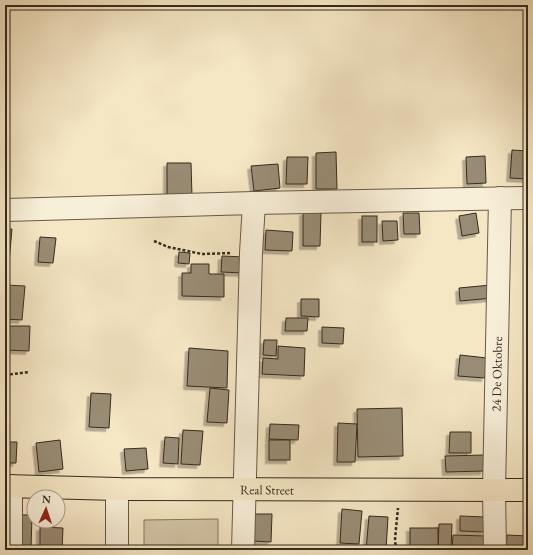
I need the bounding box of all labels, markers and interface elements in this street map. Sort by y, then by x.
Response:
street label: 24 De Oktobre [488,336,506,412]
street label: Real Street [240,481,294,498]
north arrow [26,489,66,529]
text: N [42,492,51,506]

